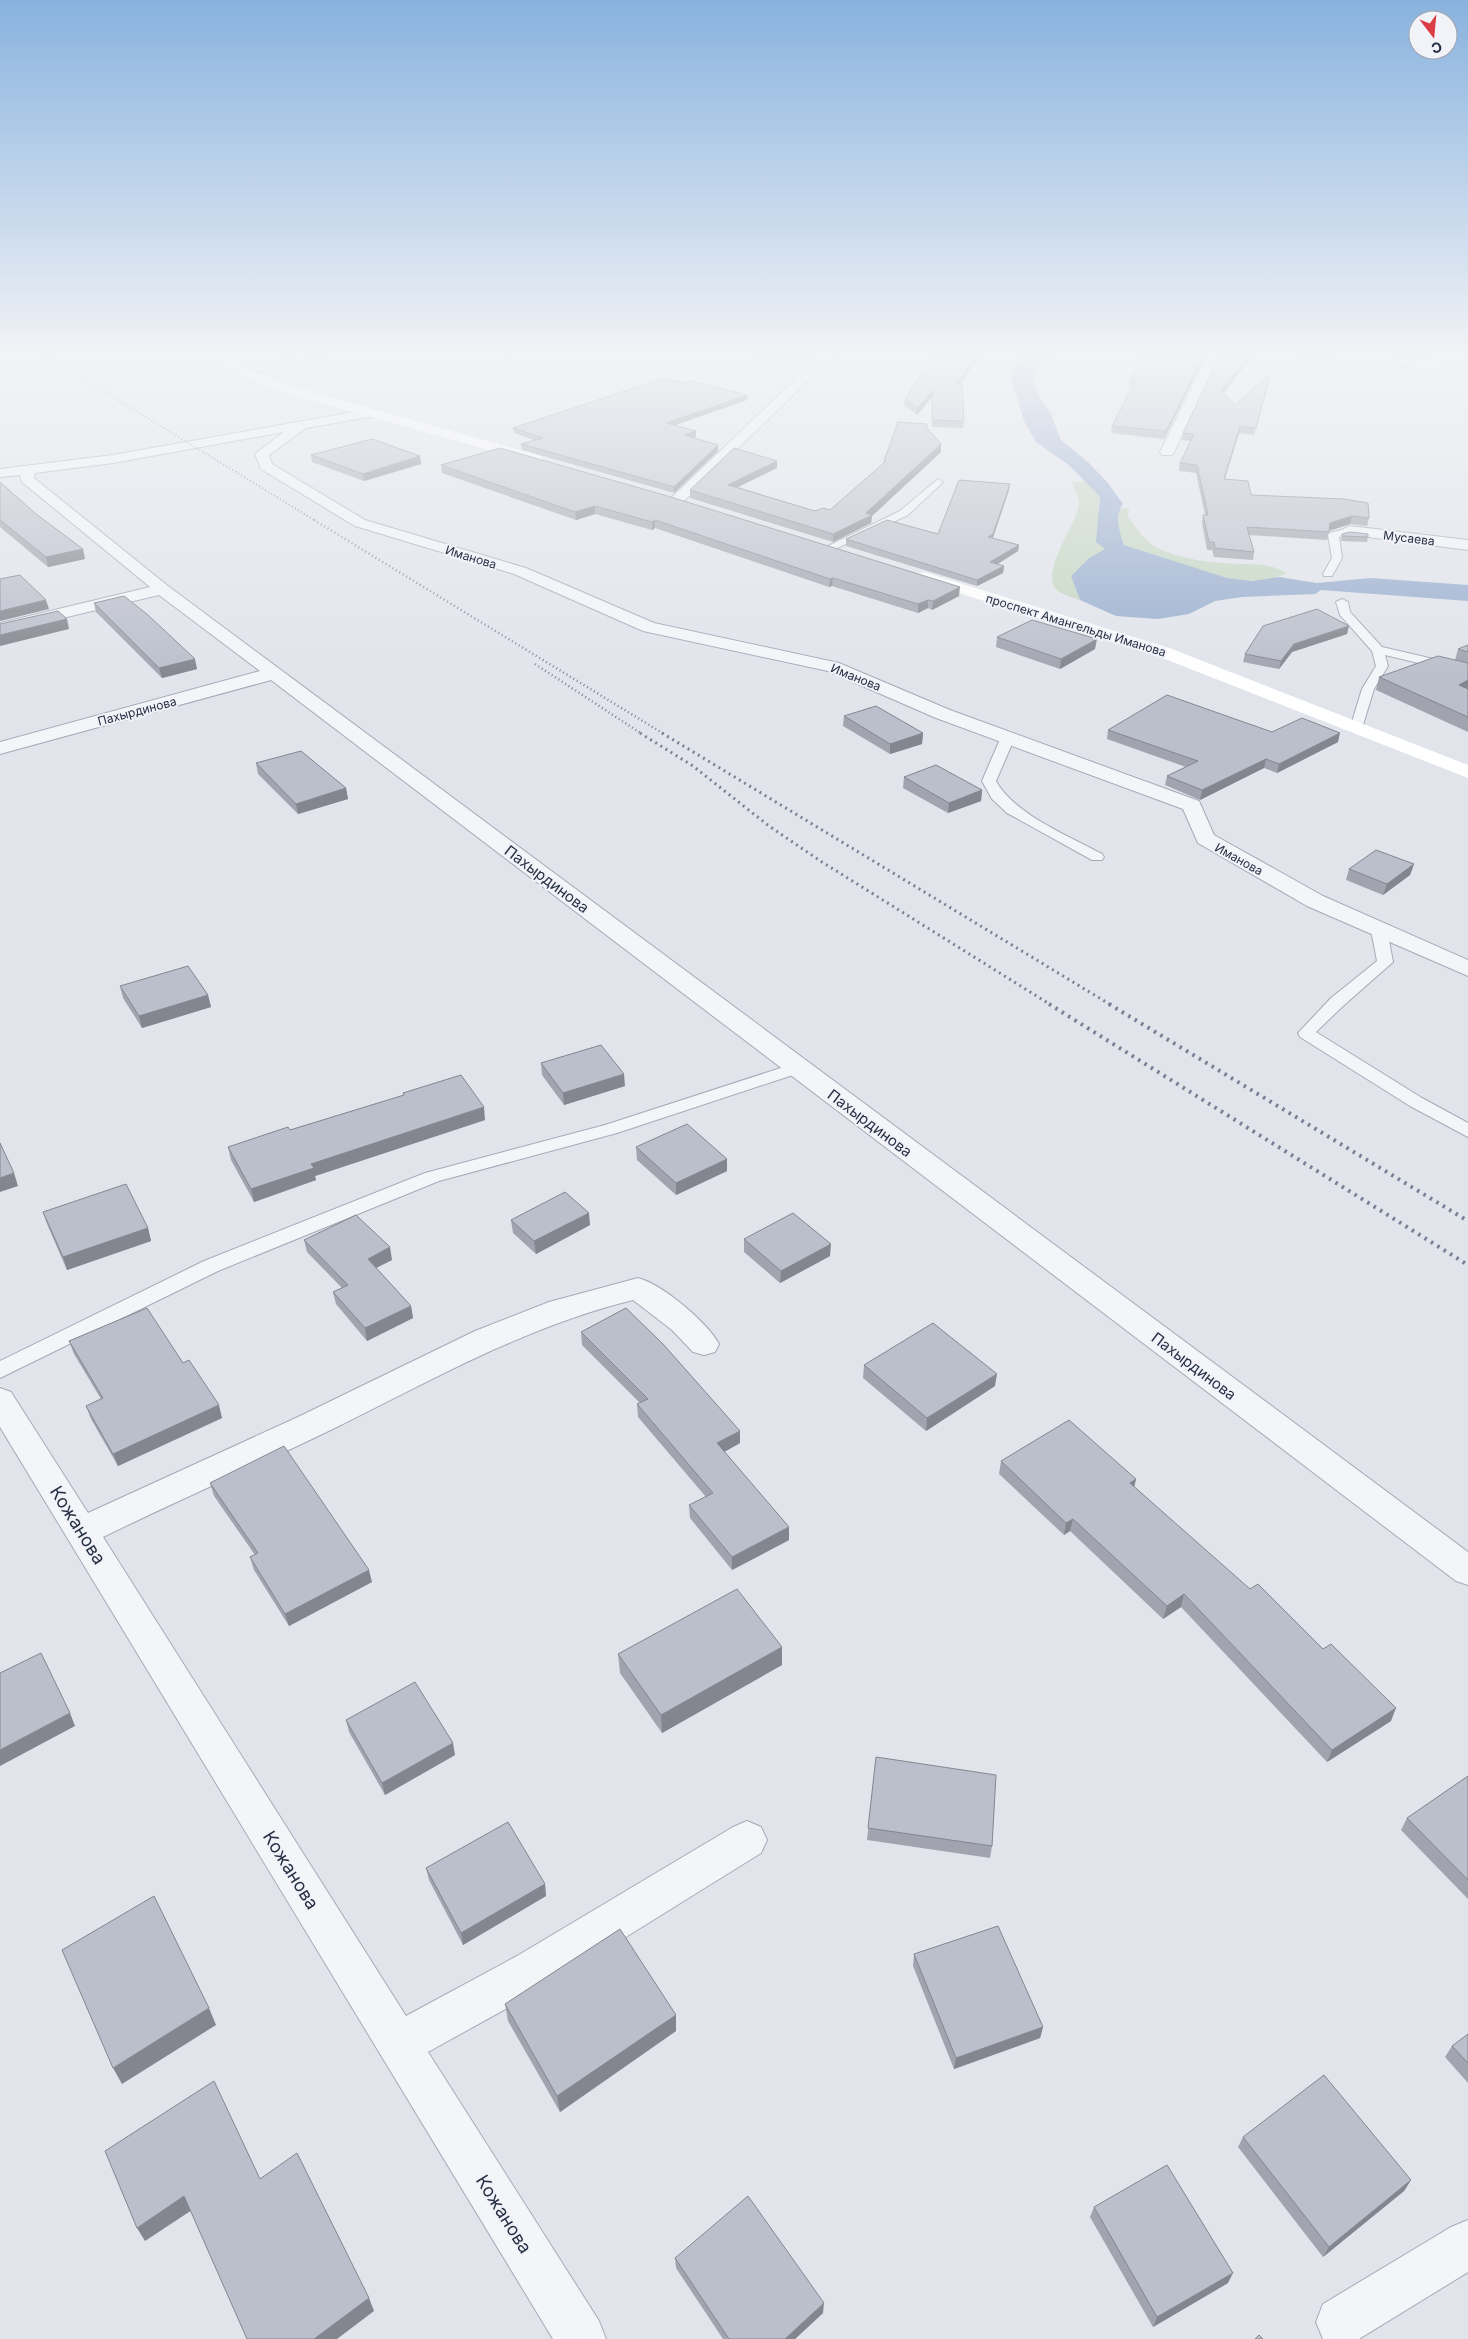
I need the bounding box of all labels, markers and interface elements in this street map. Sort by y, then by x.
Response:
north arrow [1408,10,1458,60]
text: С [1429,38,1444,58]
street label: Мусаева [1382,527,1436,549]
street label: Иманова [444,542,498,572]
street label: проспект Амангельды Иманова [984,590,1168,660]
street label: Иманова [829,660,883,694]
street label: Пахырдинова [96,693,178,729]
street label: Иманова [1212,840,1266,878]
street label: Пахырдинова [501,841,593,917]
street label: Пахырдинова [824,1085,916,1161]
street label: Пахырдинова [1148,1328,1240,1404]
street label: Кожанова [46,1482,110,1568]
street label: Кожанова [259,1827,323,1913]
street label: Кожанова [472,2171,536,2257]

